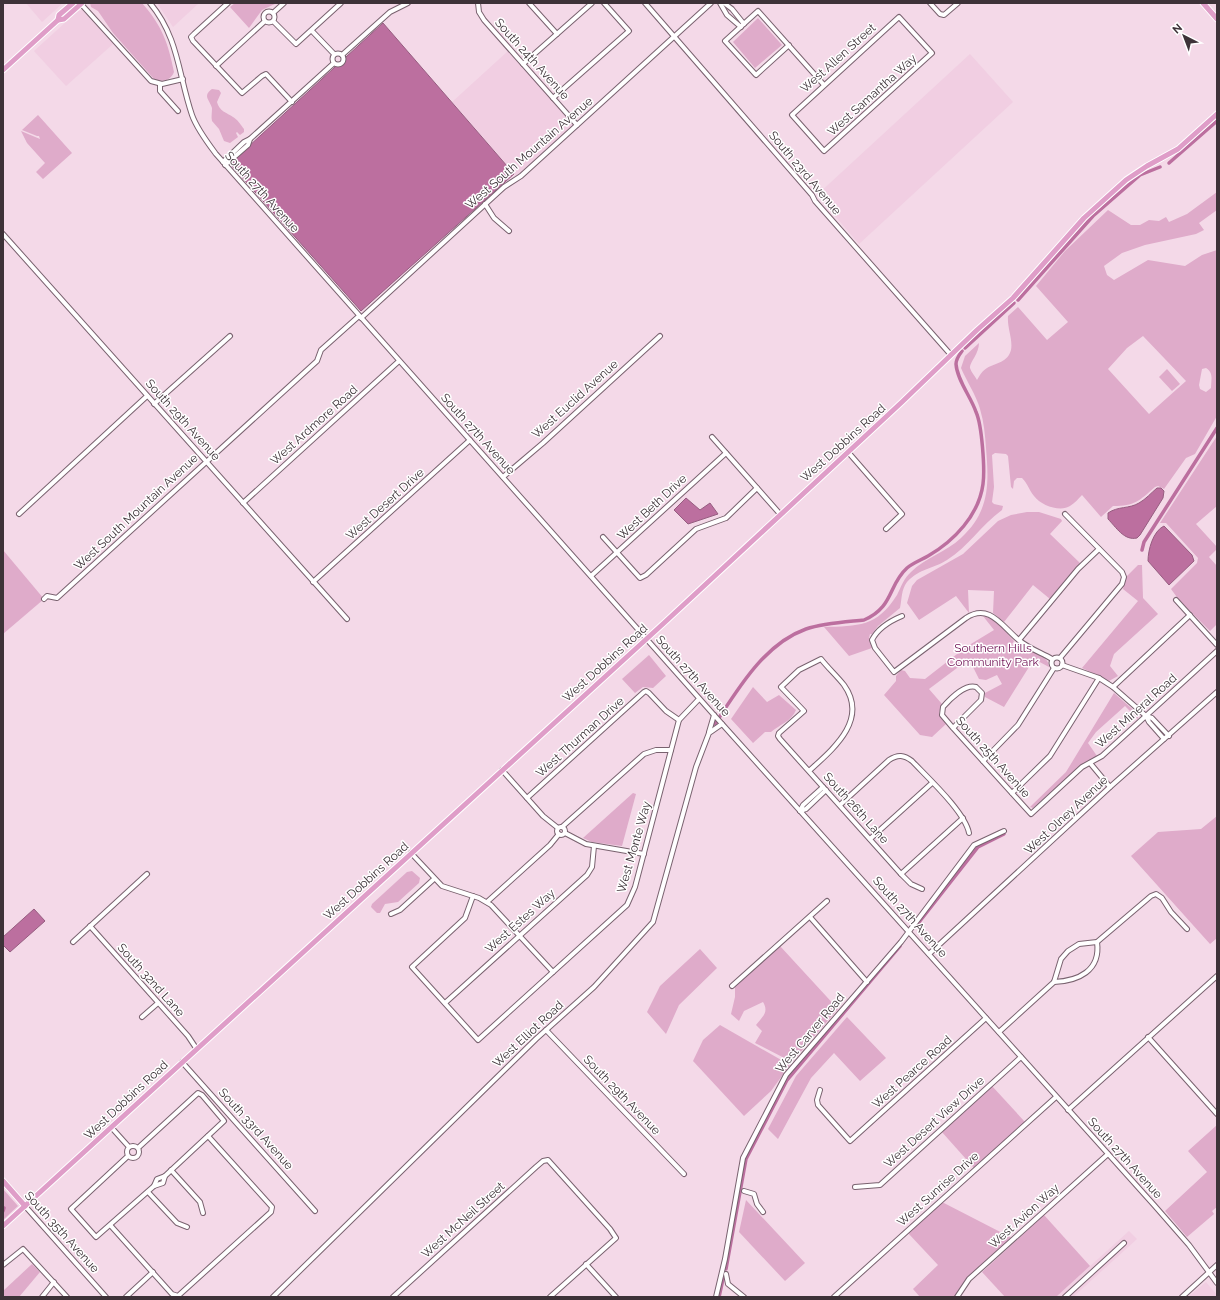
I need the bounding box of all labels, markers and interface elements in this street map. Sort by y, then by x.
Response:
street label: South 24th Avenue [492,16,572,102]
north arrow [1164,16,1204,56]
street label: West Allen Street [798,21,878,95]
text: N [1170,21,1185,37]
street label: West Samantha Way [825,51,920,139]
street label: West South Mountain Avenue [463,94,595,212]
street label: South 23rd Avenue [766,128,844,218]
street label: South 27th Avenue [222,149,302,235]
street label: West Euclid Avenue [529,357,621,441]
street label: South 29th Avenue [143,376,223,464]
street label: West Ardmore Road [268,382,360,468]
street label: South 27th Avenue [438,391,518,477]
street label: West Dobbins Road [798,401,888,485]
street label: West South Mountain Avenue [71,451,201,573]
street label: West Desert Drive [343,465,427,543]
street label: West Beth Drive [615,471,689,543]
street label: West Dobbins Road [560,621,650,705]
street label: South 27th Avenue [653,633,733,719]
park label: Southern Hills Community Park [947,641,1040,669]
street label: West Mineral Road [1093,671,1179,751]
street label: West Thurman Drive [533,694,627,780]
street label: South 25th Avenue [953,714,1033,800]
street label: South 26th Lane [820,770,892,846]
street label: West Olney Avenue [1021,773,1111,857]
street label: West Monte Way [614,799,654,894]
street label: West Dobbins Road [321,839,411,923]
street label: South 27th Avenue [870,874,950,960]
street label: West Estes Way [482,886,558,956]
street label: South 32nd Lane [115,941,187,1019]
street label: West Carver Road [773,990,847,1076]
street label: West Elliot Road [490,998,566,1070]
street label: West Pearce Road [869,1033,955,1111]
street label: South 29th Avenue [581,1052,663,1138]
street label: West Dobbins Road [81,1058,171,1142]
street label: West Desert View Drive [881,1073,987,1171]
street label: South 33rd Avenue [216,1085,296,1173]
street label: South 27th Avenue [1085,1115,1165,1201]
street label: West Sunrise Drive [895,1149,981,1229]
street label: West McNeil Street [419,1179,507,1261]
street label: West Avion Way [986,1181,1062,1251]
street label: South 35th Avenue [22,1189,102,1275]

